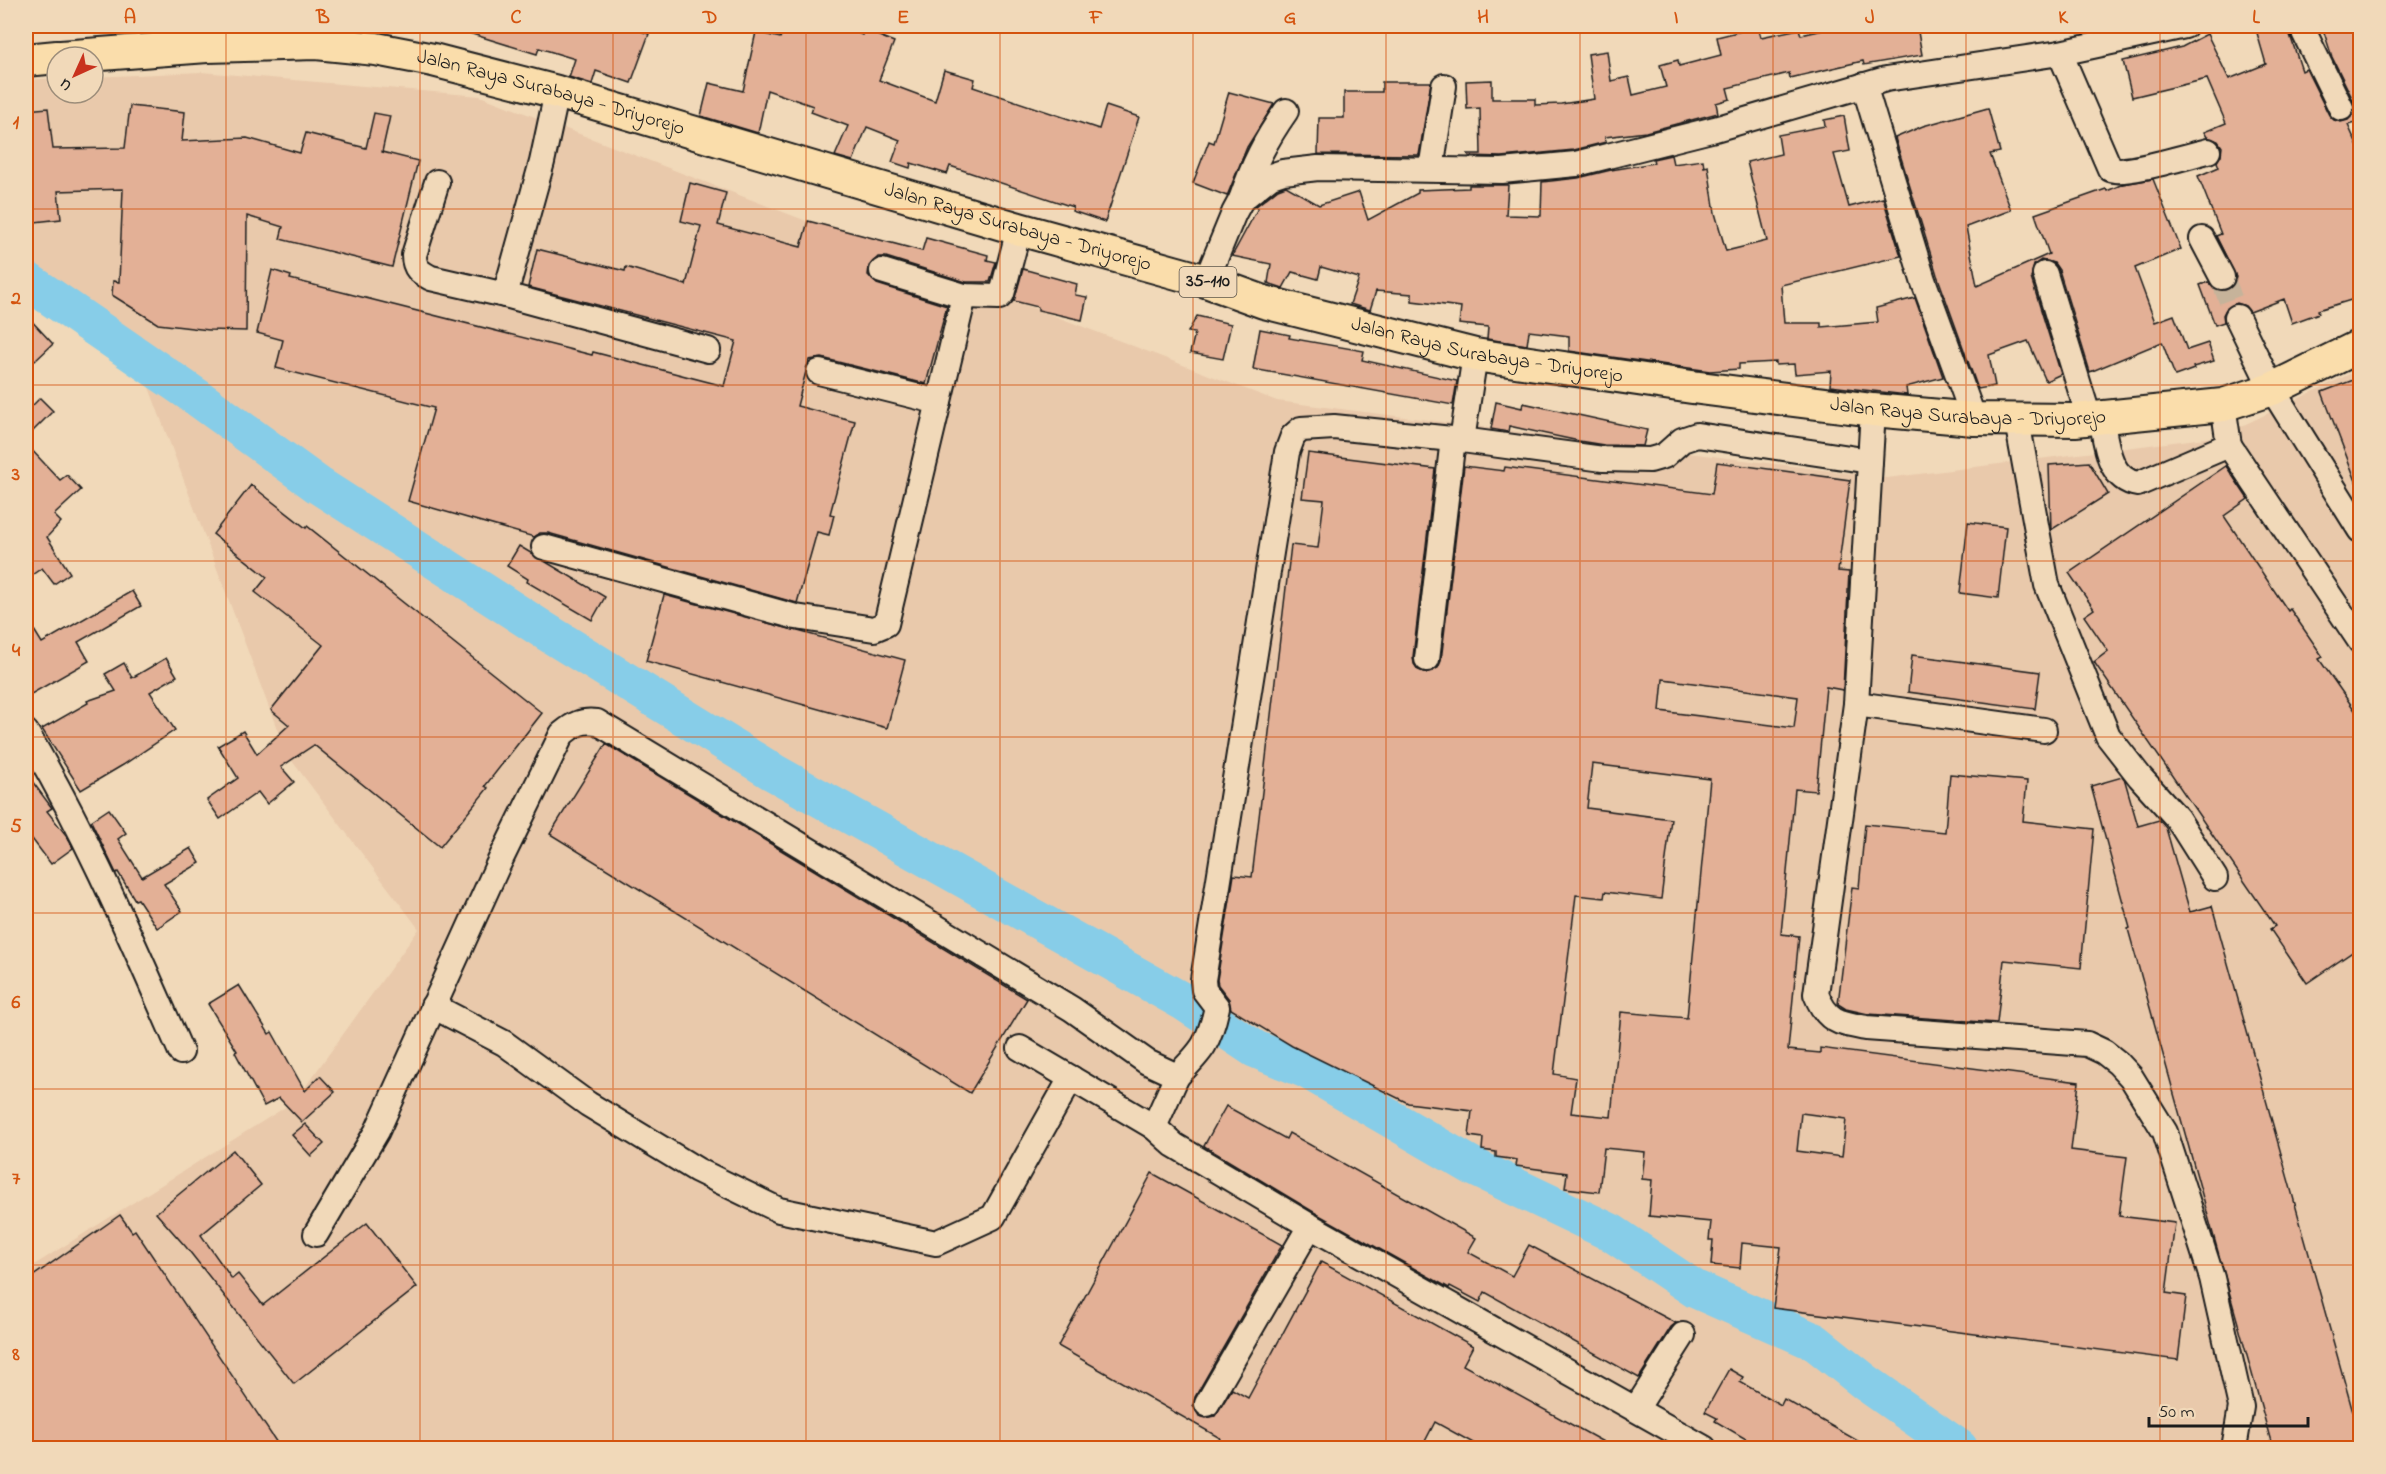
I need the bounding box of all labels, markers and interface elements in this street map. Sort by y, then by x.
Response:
text: A [124,4,136,33]
text: B [315,4,330,33]
text: C [511,4,522,33]
text: D [702,4,717,33]
text: E [897,4,909,33]
text: F [1089,4,1103,33]
text: G [1284,4,1297,33]
text: H [1477,4,1489,33]
text: I [1674,4,1679,33]
text: J [1865,4,1875,33]
text: K [2058,4,2069,33]
text: L [2252,4,2260,33]
street label: Jalan Raya Surabaya - Driyorejo [414,43,688,144]
north arrow [45,45,105,105]
text: U [54,72,78,96]
text: 1 [13,109,20,138]
street label: Jalan Raya Surabaya - Driyorejo [881,175,1155,280]
road number: 35-110 [1180,267,1236,297]
text: 2 [10,285,21,314]
street label: Jalan Raya Surabaya - Driyorejo [1348,310,1625,391]
street label: Jalan Raya Surabaya - Driyorejo [1828,390,2107,435]
text: 3 [11,461,20,490]
text: 4 [12,637,21,666]
text: 5 [10,813,22,842]
text: 6 [12,989,21,1018]
text: 7 [12,1165,21,1194]
text: 8 [11,1341,20,1370]
scale bar [2149,1390,2308,1428]
text: 50 m [2158,1400,2195,1426]

